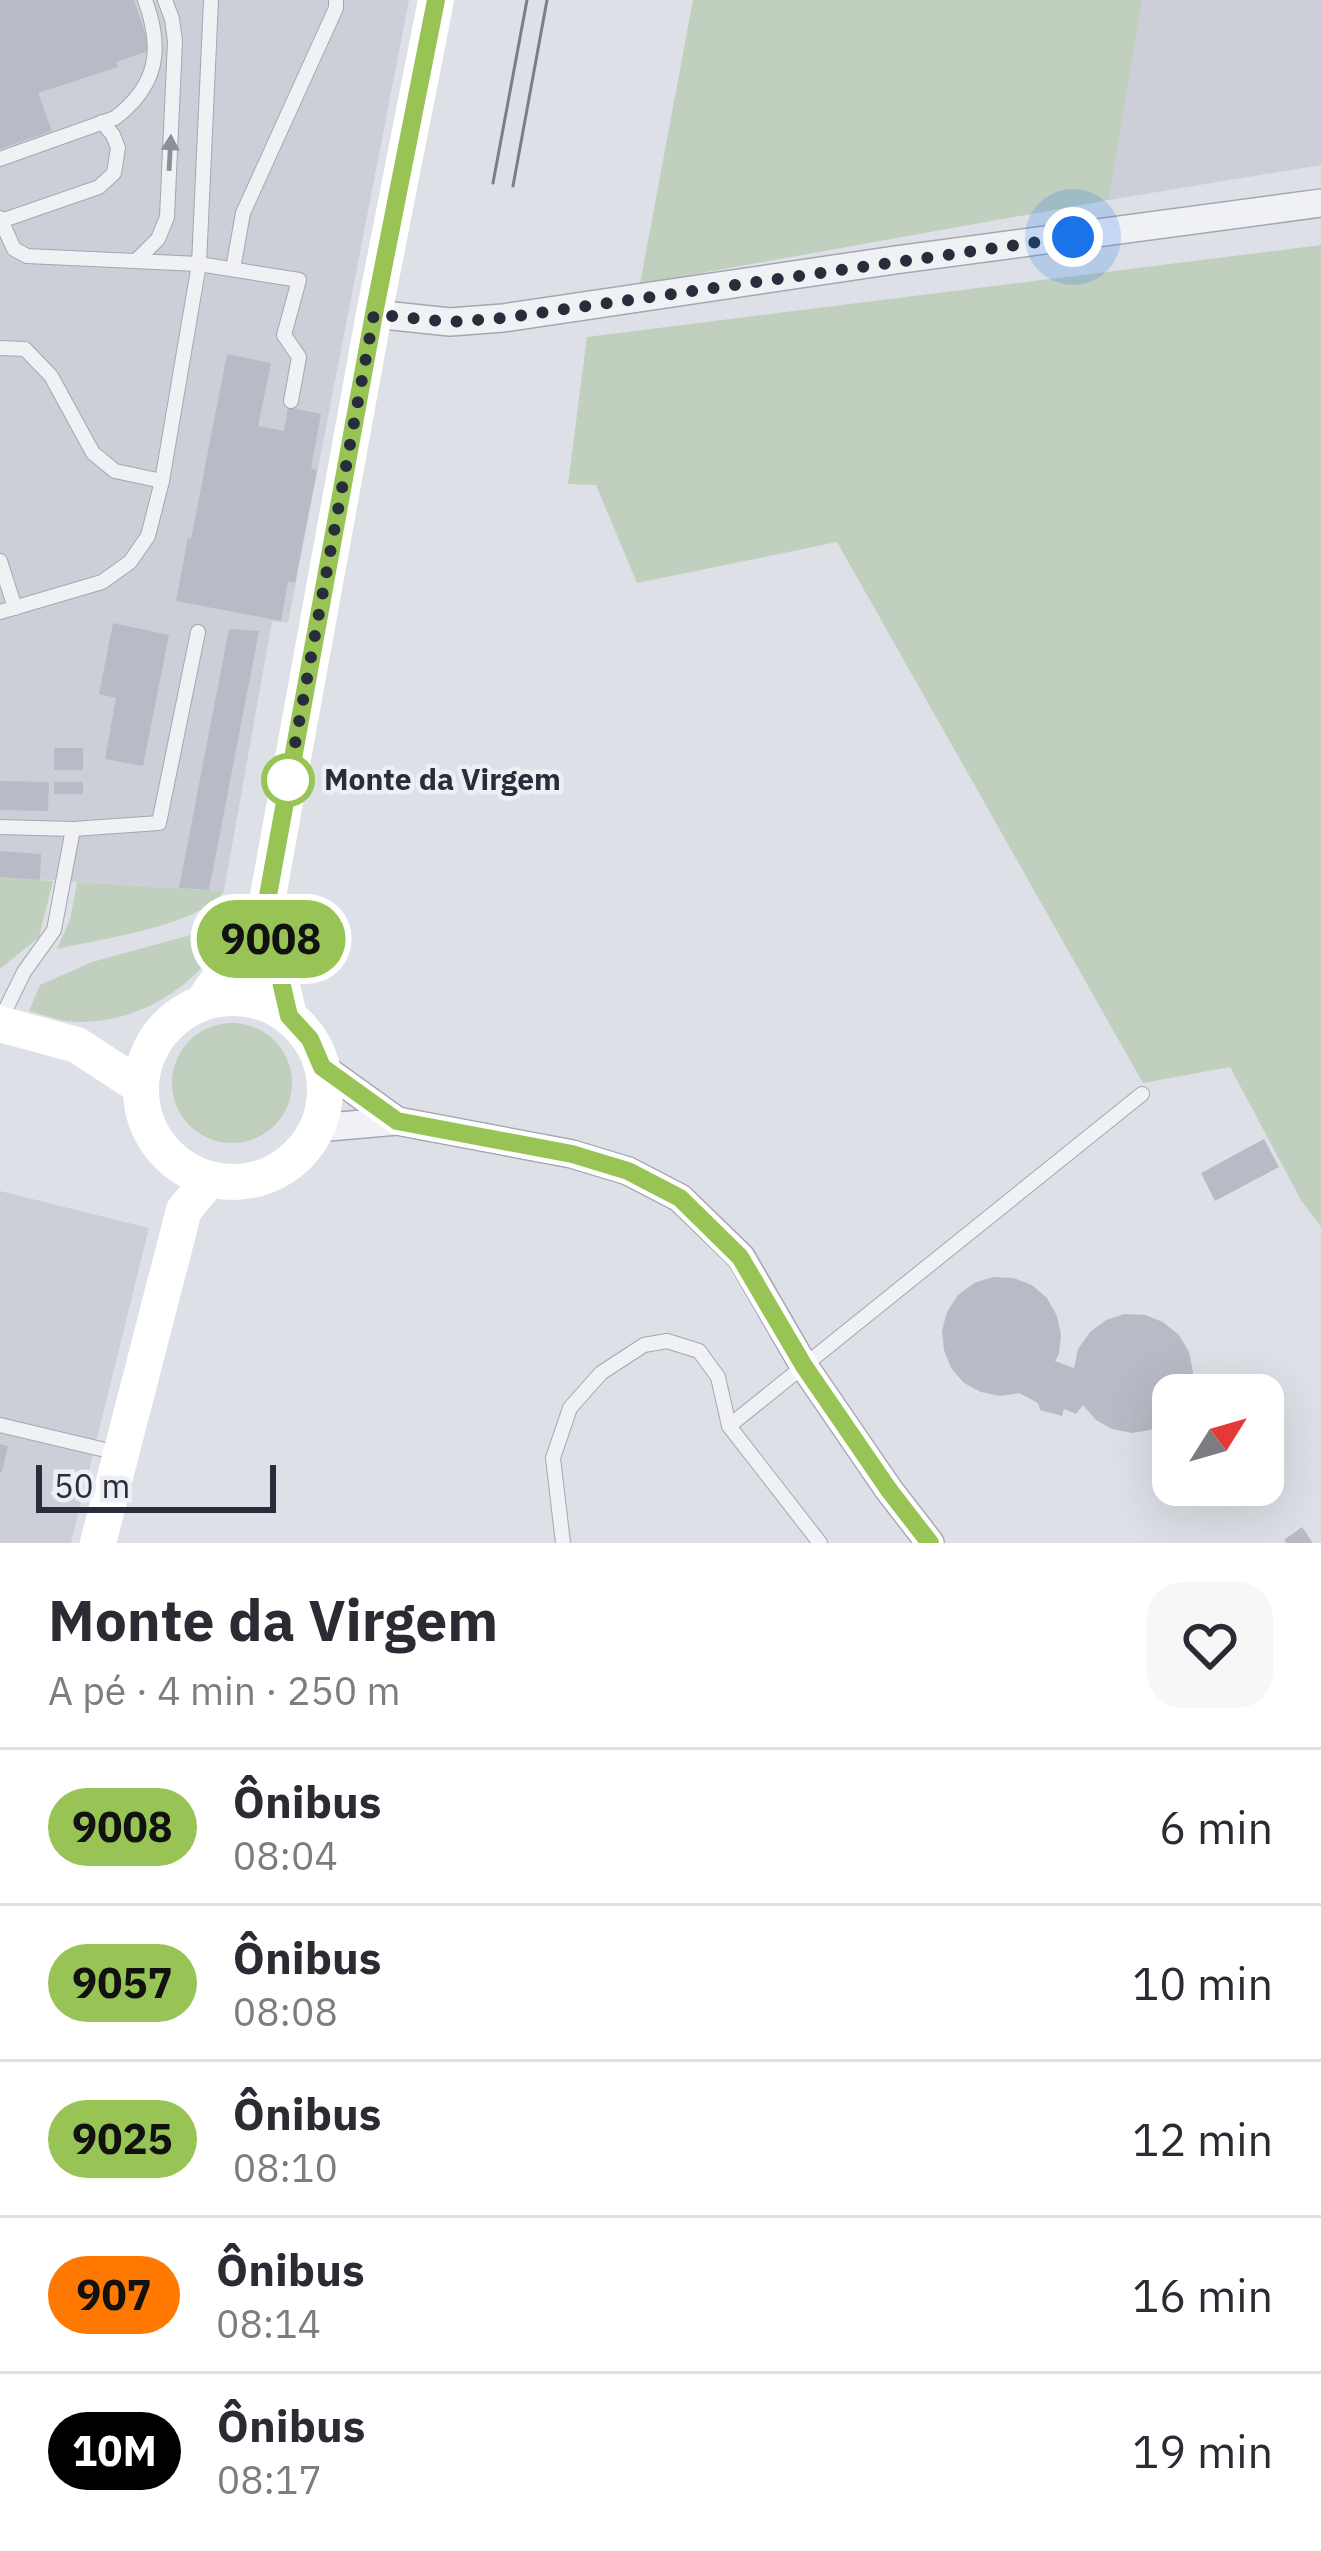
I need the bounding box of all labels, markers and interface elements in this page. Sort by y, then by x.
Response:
one-way arrow [161,133,180,171]
your location [1043,207,1103,267]
marker: Monte da Virgem [263,755,313,805]
place label: Monte da Virgem [324,759,561,798]
line badge: 9008 [187,900,355,978]
text: 9008 [221,911,321,966]
north arrow [1152,1374,1284,1506]
map controls [1152,1374,1284,1506]
scale bar [36,1459,276,1512]
text: 50 m [54,1464,130,1507]
button: heart [1147,1582,1273,1708]
text: Monte da Virgem [48,1583,498,1657]
text: A pé · 4 min · 250 m [48,1665,400,1716]
text: Ônibus [233,1772,382,1830]
text: 6 min [1159,1798,1273,1856]
text: 9008 [72,1799,173,1854]
text: 08:04 [233,1830,338,1881]
text: Ônibus [233,1928,382,1986]
text: 10 min [1132,1954,1273,2012]
text: 9057 [72,1955,173,2010]
text: 08:08 [233,1986,338,2037]
text: Ônibus [233,2084,382,2142]
text: 12 min [1132,2110,1273,2168]
text: 9025 [72,2111,173,2166]
text: 08:10 [233,2142,338,2193]
text: Ônibus [216,2240,365,2298]
text: 16 min [1132,2266,1273,2324]
text: 907 [76,2267,152,2322]
text: 08:14 [216,2298,321,2349]
text: Ônibus [217,2396,366,2454]
text: 19 min [1132,2422,1273,2480]
text: 10M [72,2423,157,2478]
text: 08:17 [217,2454,322,2505]

